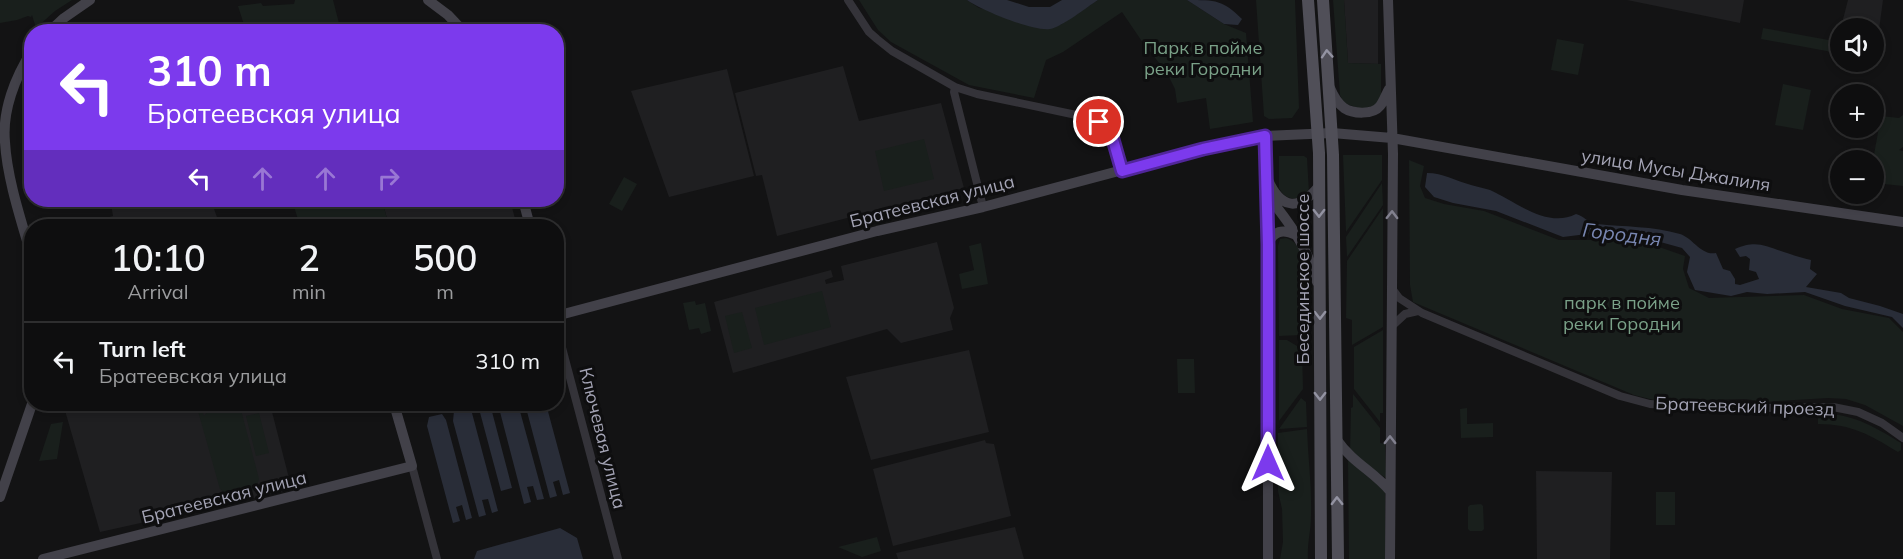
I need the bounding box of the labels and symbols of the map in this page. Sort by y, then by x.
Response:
park label: Парк в пойме реки Городни [1144,36,1262,80]
one-way arrow [1321,49,1334,59]
pin [1073,96,1124,147]
street label: улица Мусы Джалиля [1580,144,1772,196]
street label: Братеевская улица [847,169,1017,233]
street label: Бесединское шоссе [1291,194,1314,364]
one-way arrow [1313,208,1325,217]
one-way arrow [1386,210,1398,219]
water label: Городня [1581,217,1663,251]
park label: парк в пойме реки Городни [1563,291,1681,335]
one-way arrow [1314,311,1326,320]
street label: Ключевая улица [574,365,632,511]
one-way arrow [1314,391,1326,400]
street label: Братеевский проезд [1655,391,1835,421]
position arrow [1236,431,1300,495]
one-way arrow [1384,436,1396,445]
street label: Братеевская улица [139,465,309,529]
one-way arrow [1331,496,1343,505]

